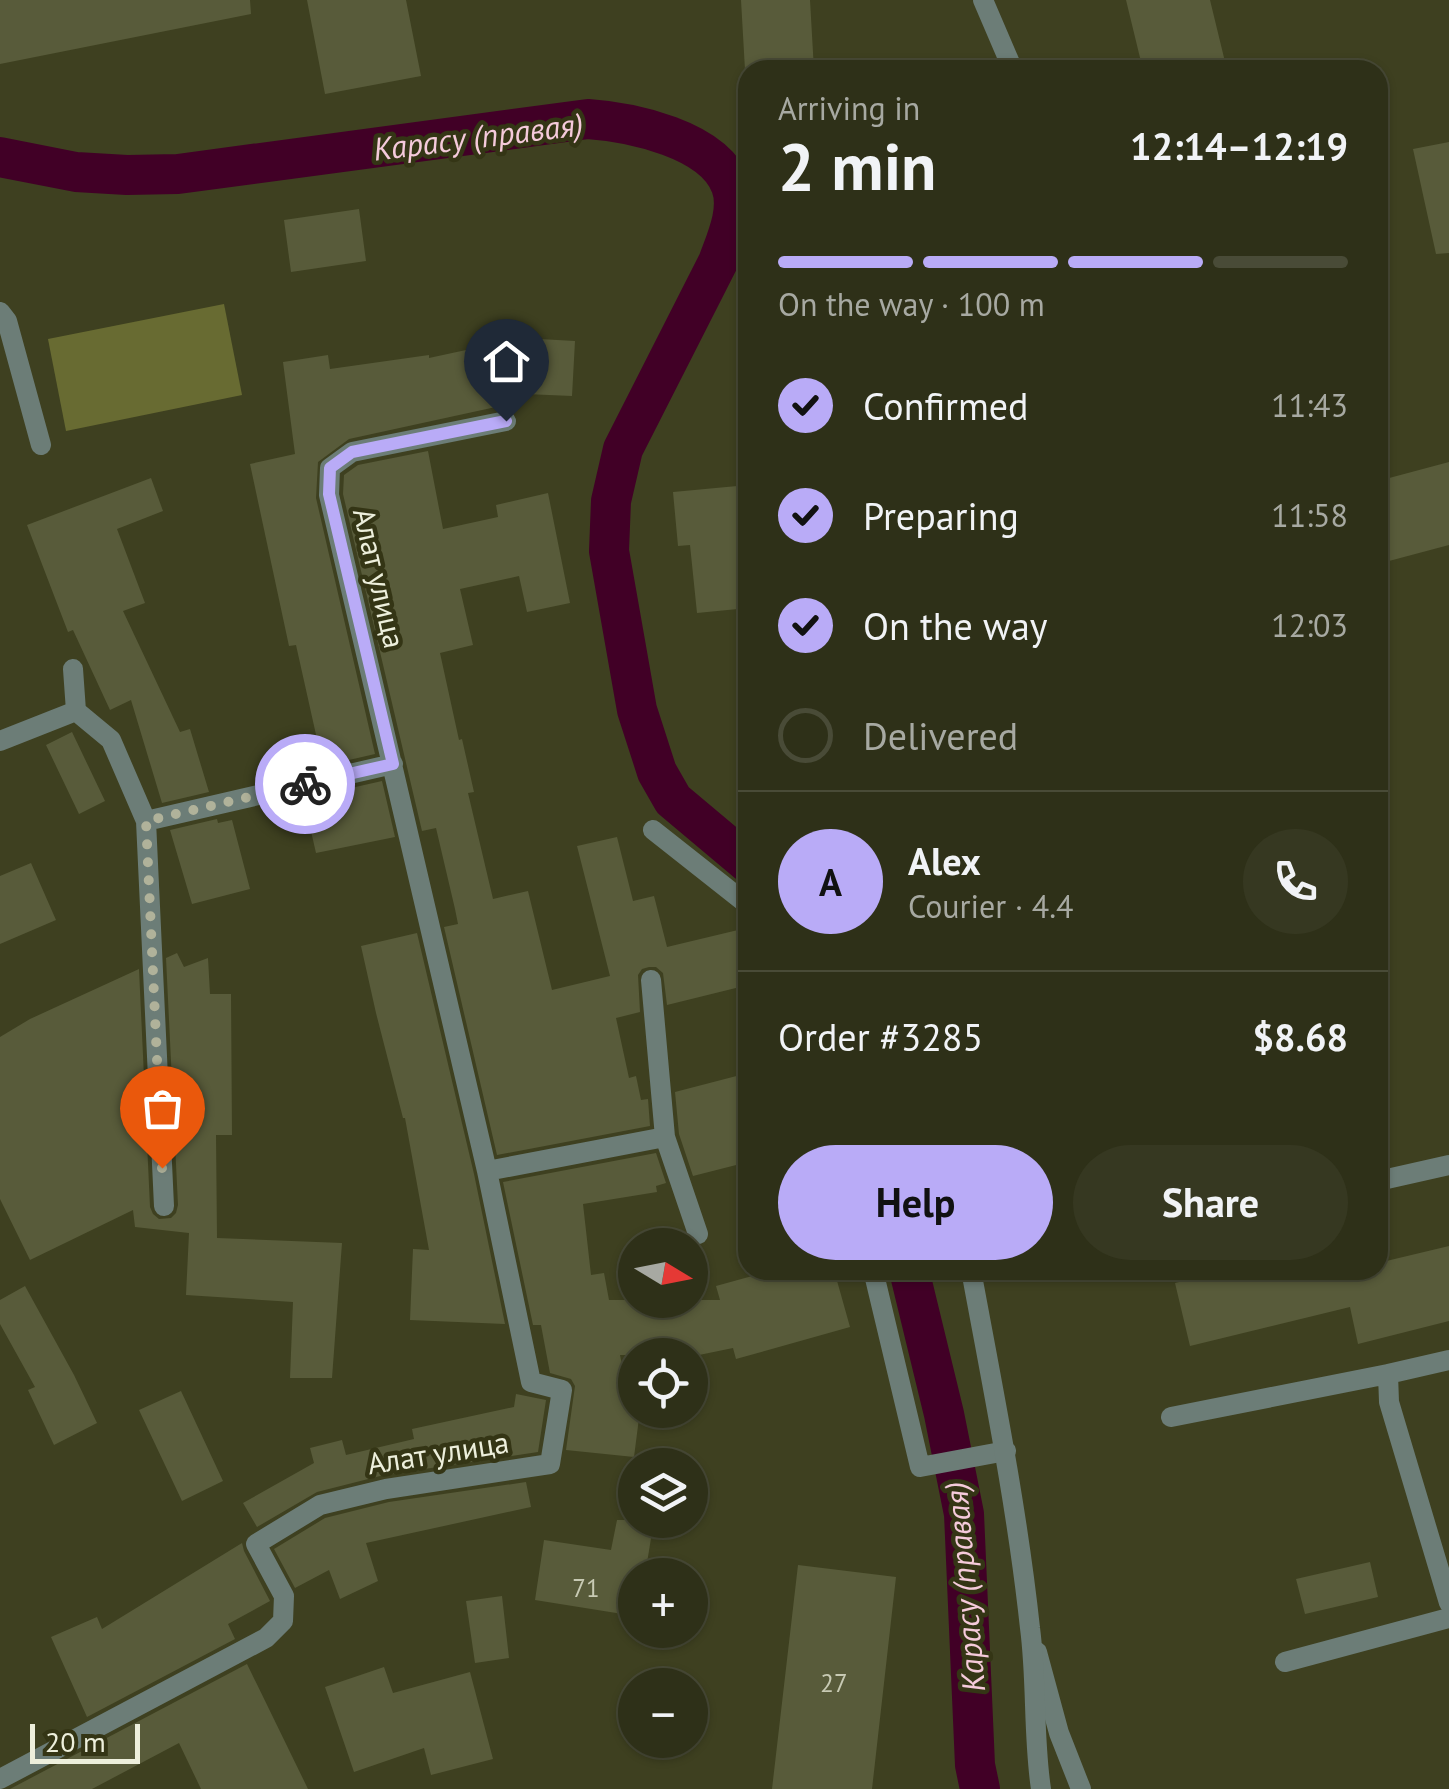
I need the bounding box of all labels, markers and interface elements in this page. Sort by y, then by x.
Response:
text: Arriving in [778,87,920,129]
water label: Карасу (правая) [371,102,585,170]
text: 12:14–12:19 [1130,121,1348,170]
text: 2 min [778,124,937,208]
text: On the way · 100 m [778,283,1045,325]
pin [464,319,549,422]
icon: home [479,334,534,389]
icon: check [778,378,833,433]
text: Confirmed [863,381,1029,430]
text: 11:43 [1271,384,1348,426]
icon: check [778,488,833,543]
text: Preparing [863,491,1019,540]
text: 11:58 [1271,494,1348,536]
street label: Алат улица [345,504,415,652]
icon: check [778,598,833,653]
text: On the way [863,601,1048,650]
text: 12:03 [1271,604,1348,646]
text: Delivered [863,711,1018,760]
courier [255,734,355,834]
icon: bike [278,757,333,812]
button: phone [1243,829,1348,934]
text: Alex [908,836,981,885]
text: A [819,857,842,906]
text: Courier · 4.4 [908,885,1074,927]
text: Order #3285 [778,1012,983,1061]
text: $8.68 [1252,1012,1348,1061]
pin [120,1066,205,1169]
icon: bag [135,1081,190,1136]
button: Help [778,1145,1053,1260]
button: Share [1073,1145,1348,1260]
north arrow [618,1228,708,1318]
map controls [618,1228,708,1758]
button: locate [618,1338,708,1428]
street label: Алат улица [364,1422,512,1482]
button: layers [618,1448,708,1538]
water label: Карасу (правая) [934,1480,994,1694]
button: + [618,1558,708,1648]
house number: 71 [572,1572,600,1604]
house number: 27 [820,1667,848,1699]
button: − [618,1668,708,1758]
scale bar [30,1719,140,1764]
text: 20 m [45,1723,106,1760]

